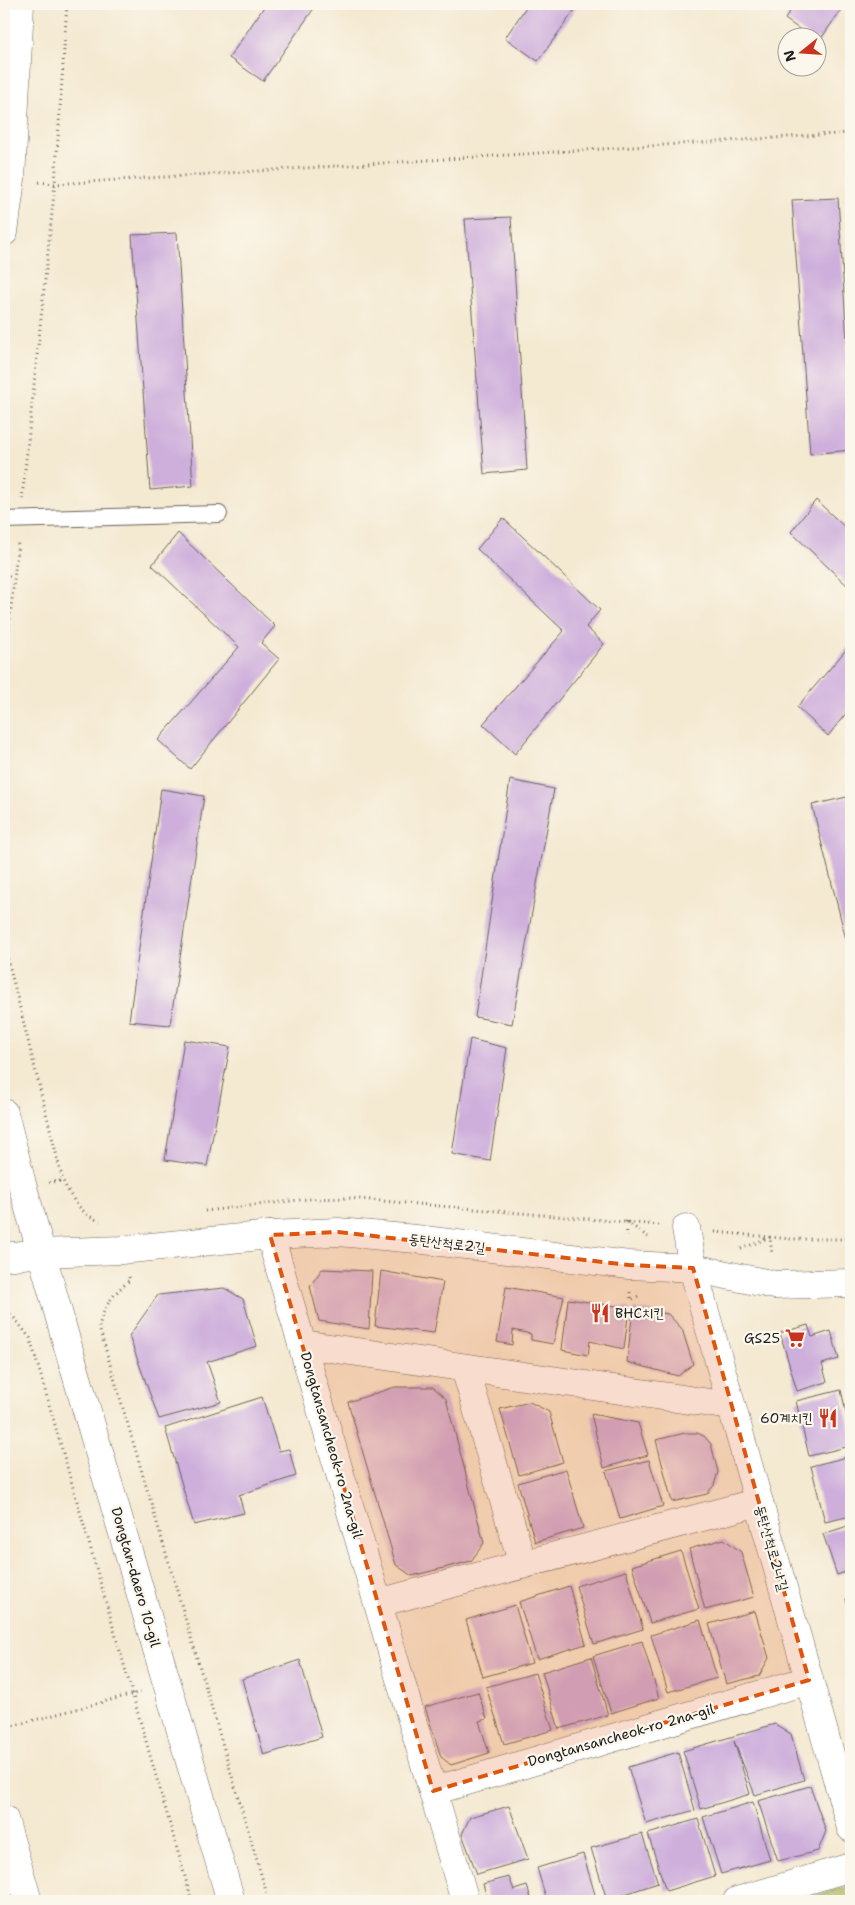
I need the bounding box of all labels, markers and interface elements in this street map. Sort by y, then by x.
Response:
north arrow [778,28,828,78]
text: N [779,48,800,64]
street label: 동탄산척로2길 [407,1229,487,1257]
restaurant icon: BHC치킨 [589,1302,611,1324]
place label: BHC치킨 [615,1304,665,1322]
supermarket icon: GS25 [784,1327,806,1349]
place label: GS25 [744,1329,780,1347]
street label: Dongtansancheok-ro 2na-gil [297,1350,368,1541]
restaurant icon: 60계치킨 [817,1407,839,1429]
place label: 60계치킨 [760,1409,813,1427]
street label: 동탄산척로2나길 [751,1503,793,1594]
street label: Dongtan-daero 10-gil [107,1505,165,1650]
street label: Dongtansancheok-ro 2na-gil [526,1699,717,1770]

